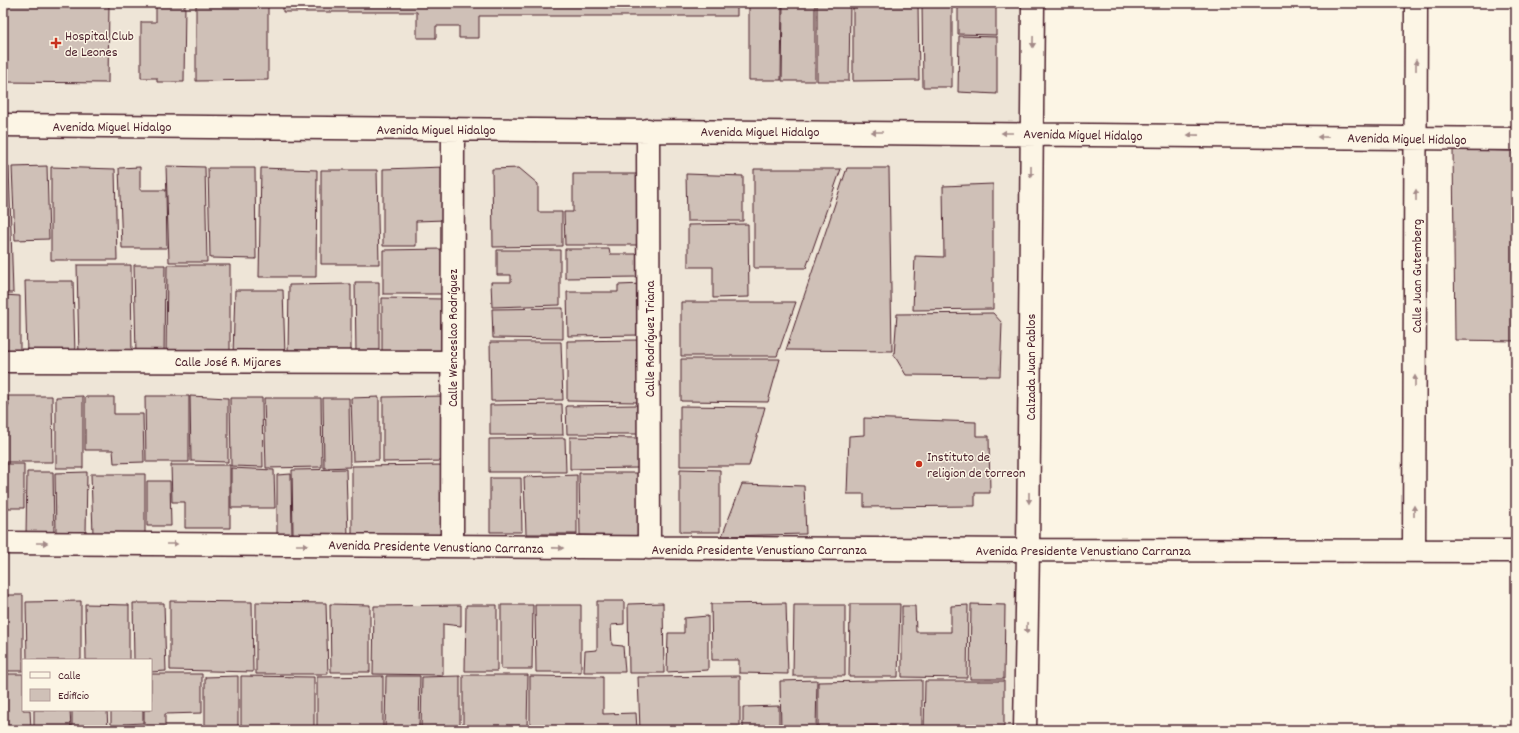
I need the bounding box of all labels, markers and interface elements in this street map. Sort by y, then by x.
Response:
place label: Hospital Club de Leones [65,27,134,63]
one-way arrow [1030,36,1036,49]
marker: Hospital Club de Leones [50,37,62,49]
one-way arrow [1413,58,1419,71]
street label: Avenida Miguel Hidalgo [52,118,172,138]
street label: Avenida Miguel Hidalgo [376,121,496,141]
street label: Avenida Miguel Hidalgo [700,123,820,143]
street label: Avenida Miguel Hidalgo [1023,125,1143,147]
one-way arrow [870,129,883,135]
street label: Avenida Miguel Hidalgo [1347,129,1467,151]
one-way arrow [1000,130,1013,136]
one-way arrow [1186,132,1199,138]
one-way arrow [1316,134,1329,140]
one-way arrow [1028,166,1034,179]
one-way arrow [1413,188,1419,201]
street label: Calle Juan Gutemberg [1408,219,1428,333]
street label: Calle Wenceslao Rodríguez [444,268,464,407]
street label: Calle Rodríguez Triana [641,280,661,397]
street label: Calzada Juan Pablos [1022,313,1042,420]
street label: Calle José R. Mijares [175,353,281,373]
one-way arrow [1412,374,1418,387]
place label: Instituto de religion de torreon [927,448,1025,484]
marker: Instituto de religion de torreon [914,459,924,469]
one-way arrow [1026,492,1032,505]
one-way arrow [1411,504,1417,517]
street label: Avenida Presidente Venustiano Carranza [328,536,544,560]
one-way arrow [36,540,49,546]
one-way arrow [166,541,179,547]
street label: Avenida Presidente Venustiano Carranza [651,541,867,561]
one-way arrow [296,542,309,548]
street label: Avenida Presidente Venustiano Carranza [975,542,1191,562]
one-way arrow [552,544,564,551]
one-way arrow [1024,622,1030,635]
legend [22,659,152,711]
text: Calle [58,668,81,685]
text: Edificio [58,688,89,705]

